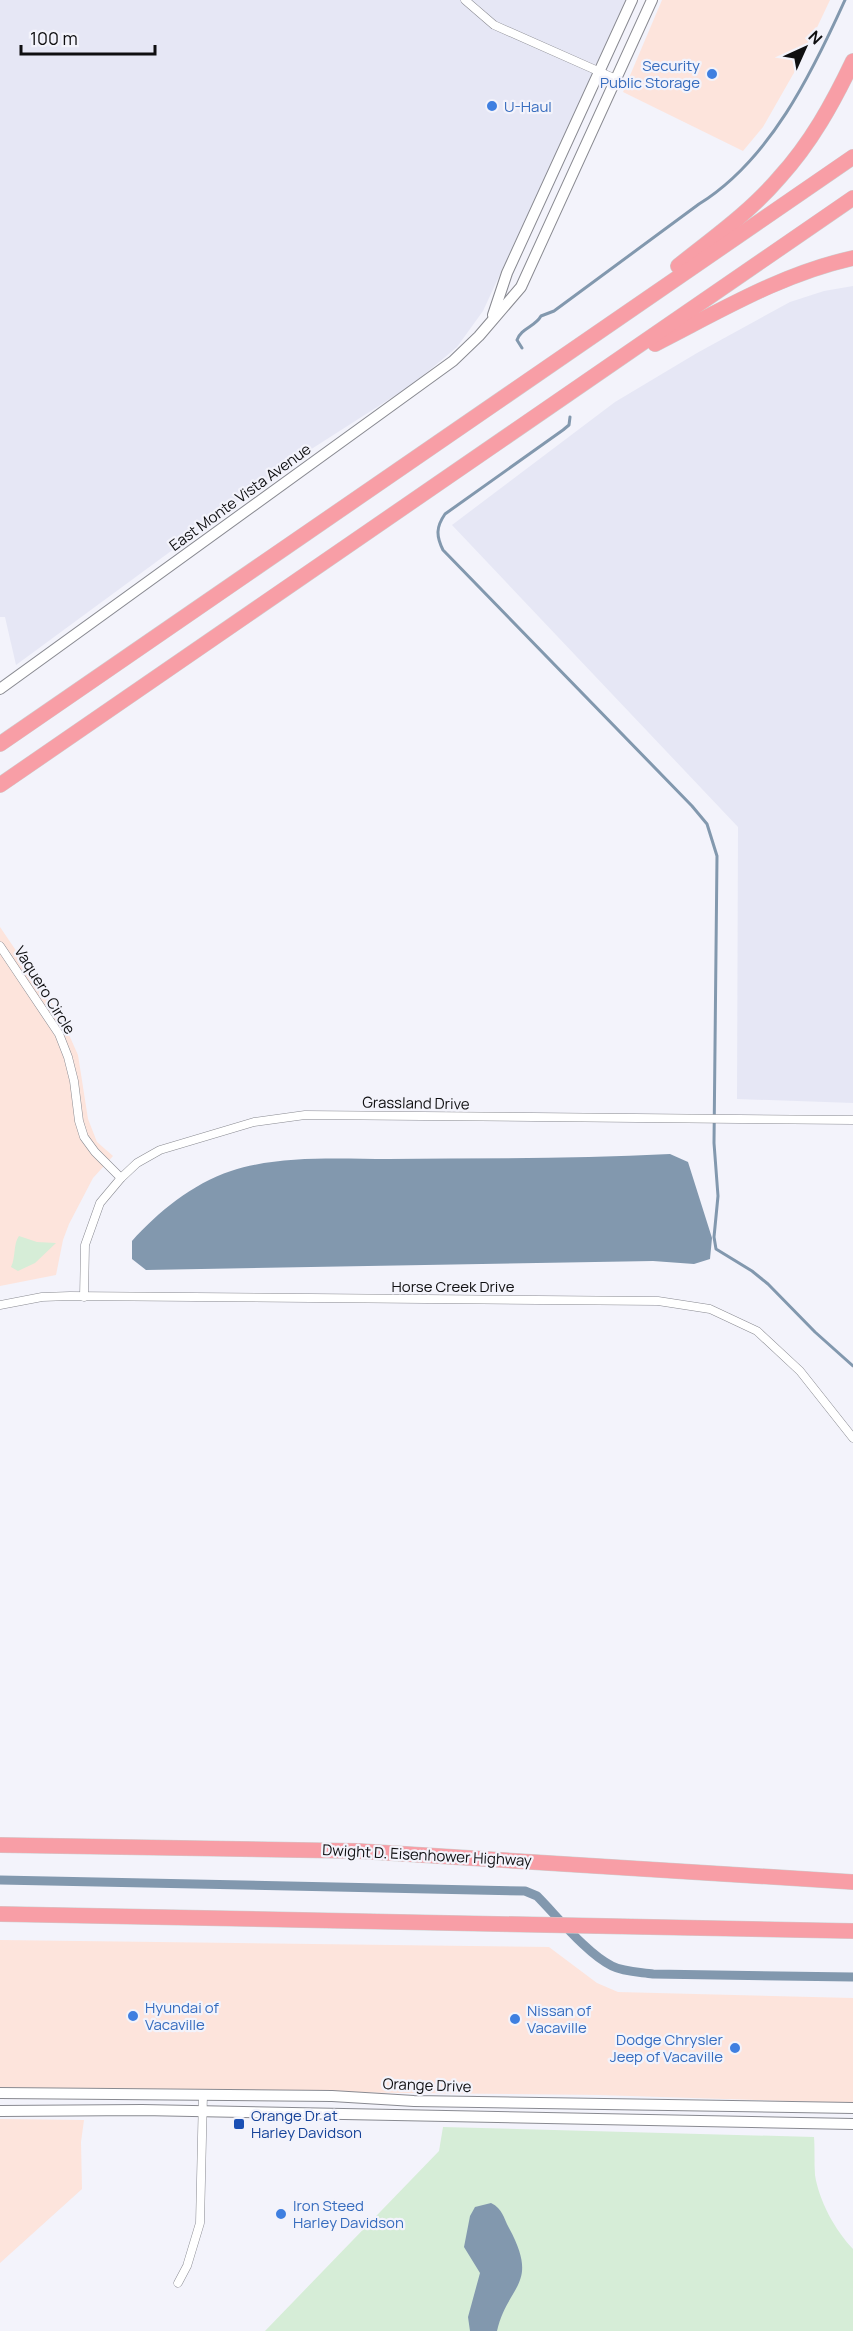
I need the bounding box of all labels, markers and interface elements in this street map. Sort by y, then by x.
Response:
scale bar [21,18,154,56]
north arrow [775,18,835,78]
text: 100 m [30,26,78,50]
text: N [804,26,827,49]
place label: Security Public Storage [600,55,700,93]
marker: Security Public Storage [705,67,719,81]
place label: U-Haul [504,96,552,117]
marker: U-Haul [485,99,499,113]
street label: East Monte Vista Avenue [165,438,315,556]
street label: Vaquero Circle [10,942,81,1038]
street label: Grassland Drive [362,1092,470,1114]
street label: Horse Creek Drive [392,1276,515,1297]
street label: Dwight D. Eisenhower Highway [322,1839,532,1871]
place label: Hyundai of Vacaville [145,1997,220,2035]
place label: Nissan of Vacaville [527,2000,592,2038]
marker: Hyundai of Vacaville [126,2009,140,2023]
marker: Nissan of Vacaville [508,2012,522,2026]
place label: Dodge Chrysler Jeep of Vacaville [610,2029,724,2067]
marker: Dodge Chrysler Jeep of Vacaville [728,2041,742,2055]
street label: Orange Drive [382,2073,472,2097]
place label: Orange Dr at Harley Davidson [251,2105,362,2143]
marker: Orange Dr at Harley Davidson [232,2117,246,2131]
place label: Iron Steed Harley Davidson [293,2195,404,2233]
marker: Iron Steed Harley Davidson [274,2207,288,2221]

